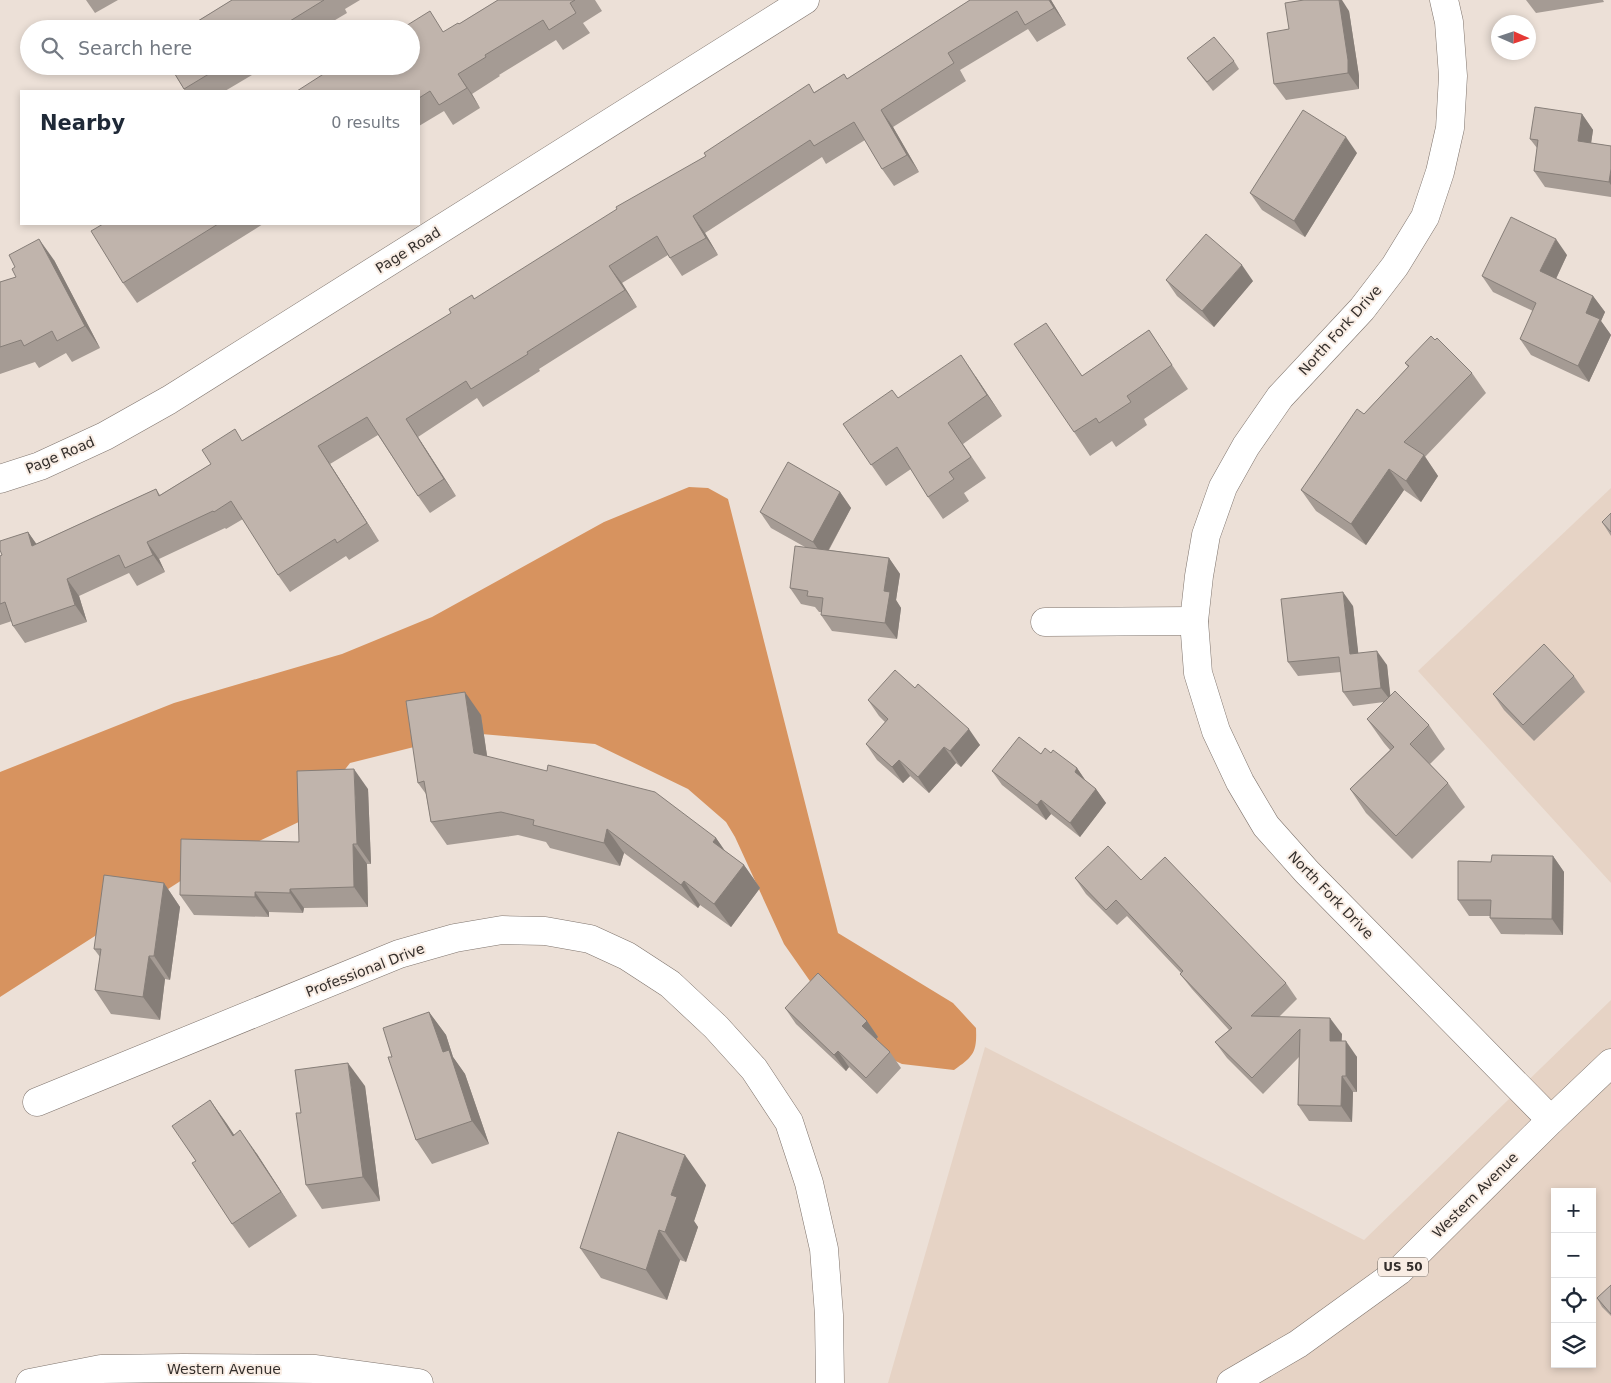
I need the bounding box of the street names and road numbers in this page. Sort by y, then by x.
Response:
street label: Page Road [373,224,443,276]
street label: North Fork Drive [1295,282,1385,378]
street label: Page Road [23,433,97,477]
street label: North Fork Drive [1285,848,1377,942]
street label: Professional Drive [303,940,427,1000]
street label: Western Avenue [1429,1149,1521,1241]
road number: US 50 [1378,1258,1428,1276]
street label: Western Avenue [167,1361,281,1377]

